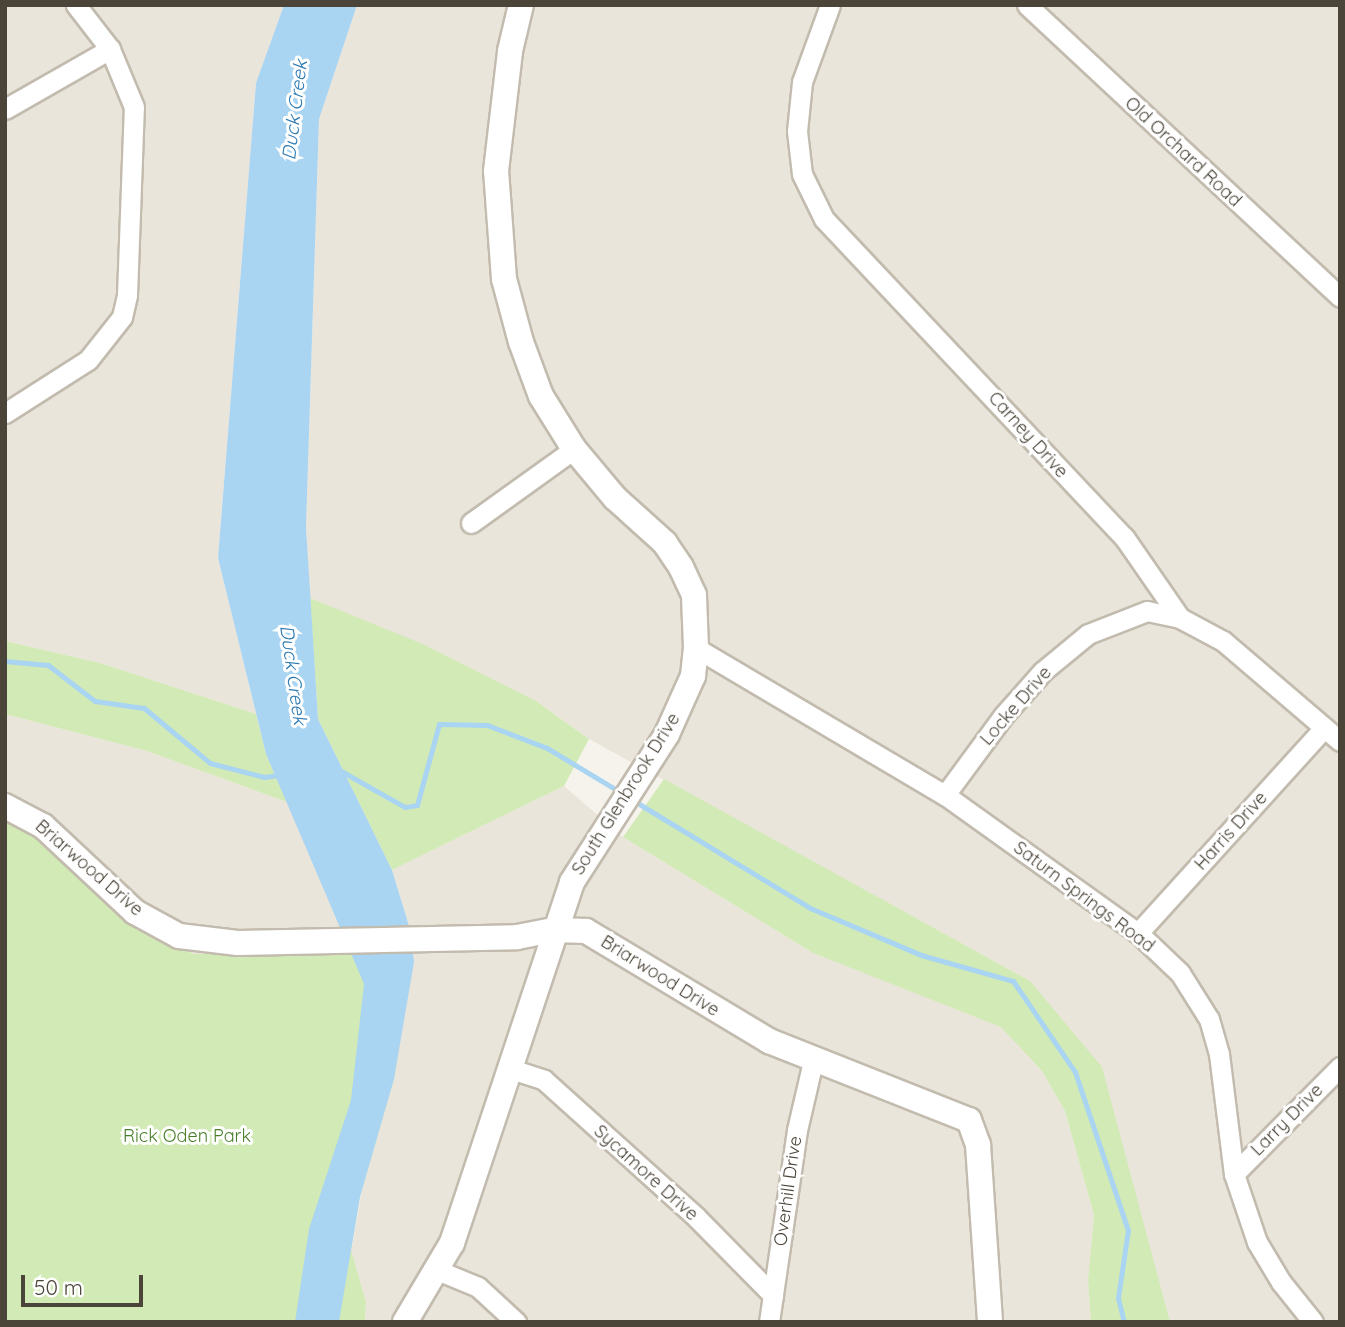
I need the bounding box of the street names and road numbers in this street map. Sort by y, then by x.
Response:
street label: Old Orchard Road [1120,92,1246,212]
street label: Carney Drive [984,387,1072,483]
street label: Locke Drive [976,662,1056,750]
street label: South Glenbrook Drive [567,709,685,879]
street label: Harris Drive [1190,787,1272,875]
street label: Briarwood Drive [31,815,147,921]
street label: Saturn Springs Road [1009,837,1159,957]
street label: Briarwood Drive [597,931,723,1021]
street label: Larry Drive [1247,1080,1327,1160]
street label: Sycamore Drive [589,1121,703,1225]
street label: Overhill Drive [770,1135,806,1247]

